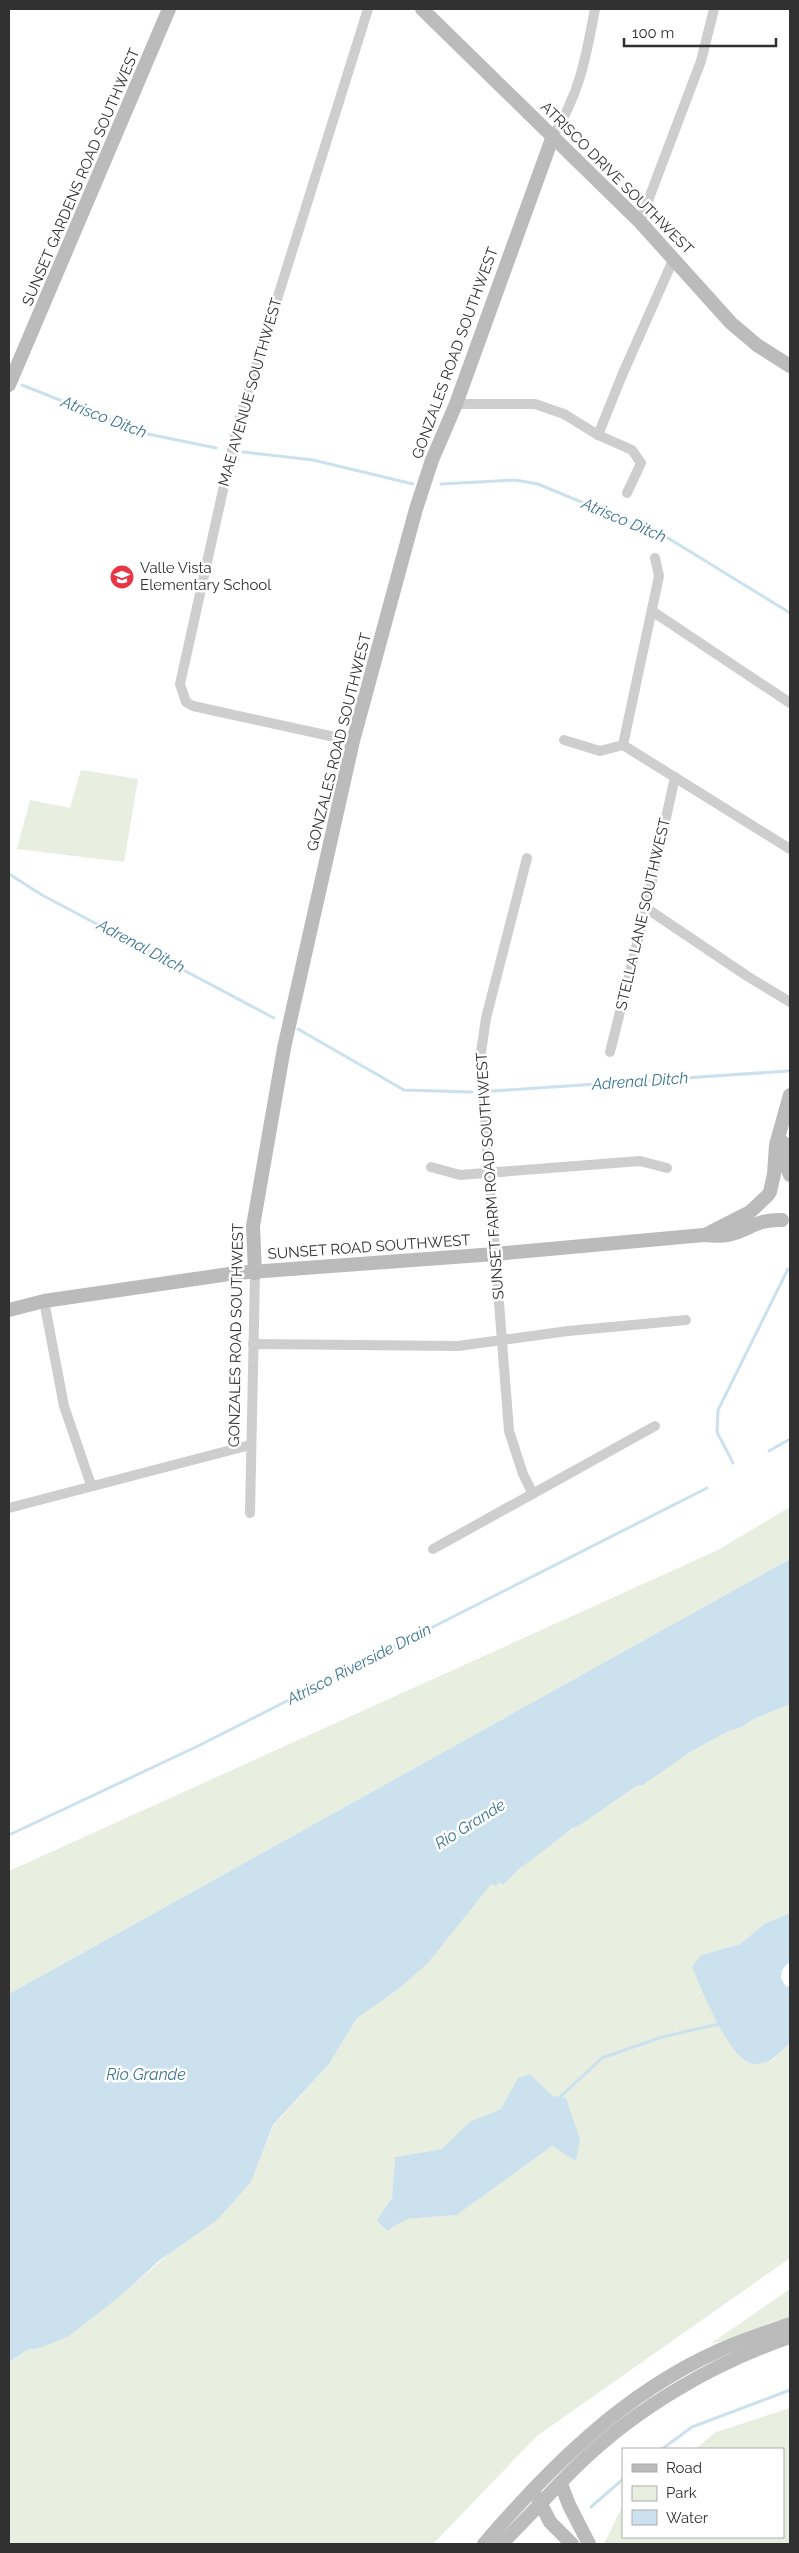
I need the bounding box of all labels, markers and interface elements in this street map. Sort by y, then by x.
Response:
scale bar [624,15,776,47]
text: 100 m [632,24,674,42]
street label: SUNSET GARDENS ROAD SOUTHWEST [18,45,144,309]
street label: ATRISCO DRIVE SOUTHWEST [537,98,697,258]
street label: GONZALES ROAD SOUTHWEST [408,245,502,461]
street label: MAE AVENUE SOUTHWEST [214,296,286,488]
water label: Atrisco Ditch [58,392,149,442]
water label: Atrisco Ditch [578,493,669,546]
place label: Valle Vista Elementary School [140,559,272,594]
school or university icon: Valle Vista Elementary School [109,564,135,590]
street label: GONZALES ROAD SOUTHWEST [303,631,375,853]
street label: STELLA LANE SOUTHWEST [612,816,674,1012]
water label: Adrenal Ditch [93,914,188,977]
street label: SUNSET FARM ROAD SOUTHWEST [472,1052,508,1300]
water label: Adrenal Ditch [590,1068,689,1094]
street label: GONZALES ROAD SOUTHWEST [225,1223,247,1447]
street label: SUNSET ROAD SOUTHWEST [267,1231,471,1263]
water label: Atrisco Riverside Drain [283,1619,434,1709]
water label: Rio Grande [431,1795,509,1853]
water label: Rio Grande [106,2065,186,2084]
legend [622,2448,784,2538]
text: Road [666,2459,702,2477]
text: Park [666,2484,697,2502]
text: Water [666,2509,709,2527]

